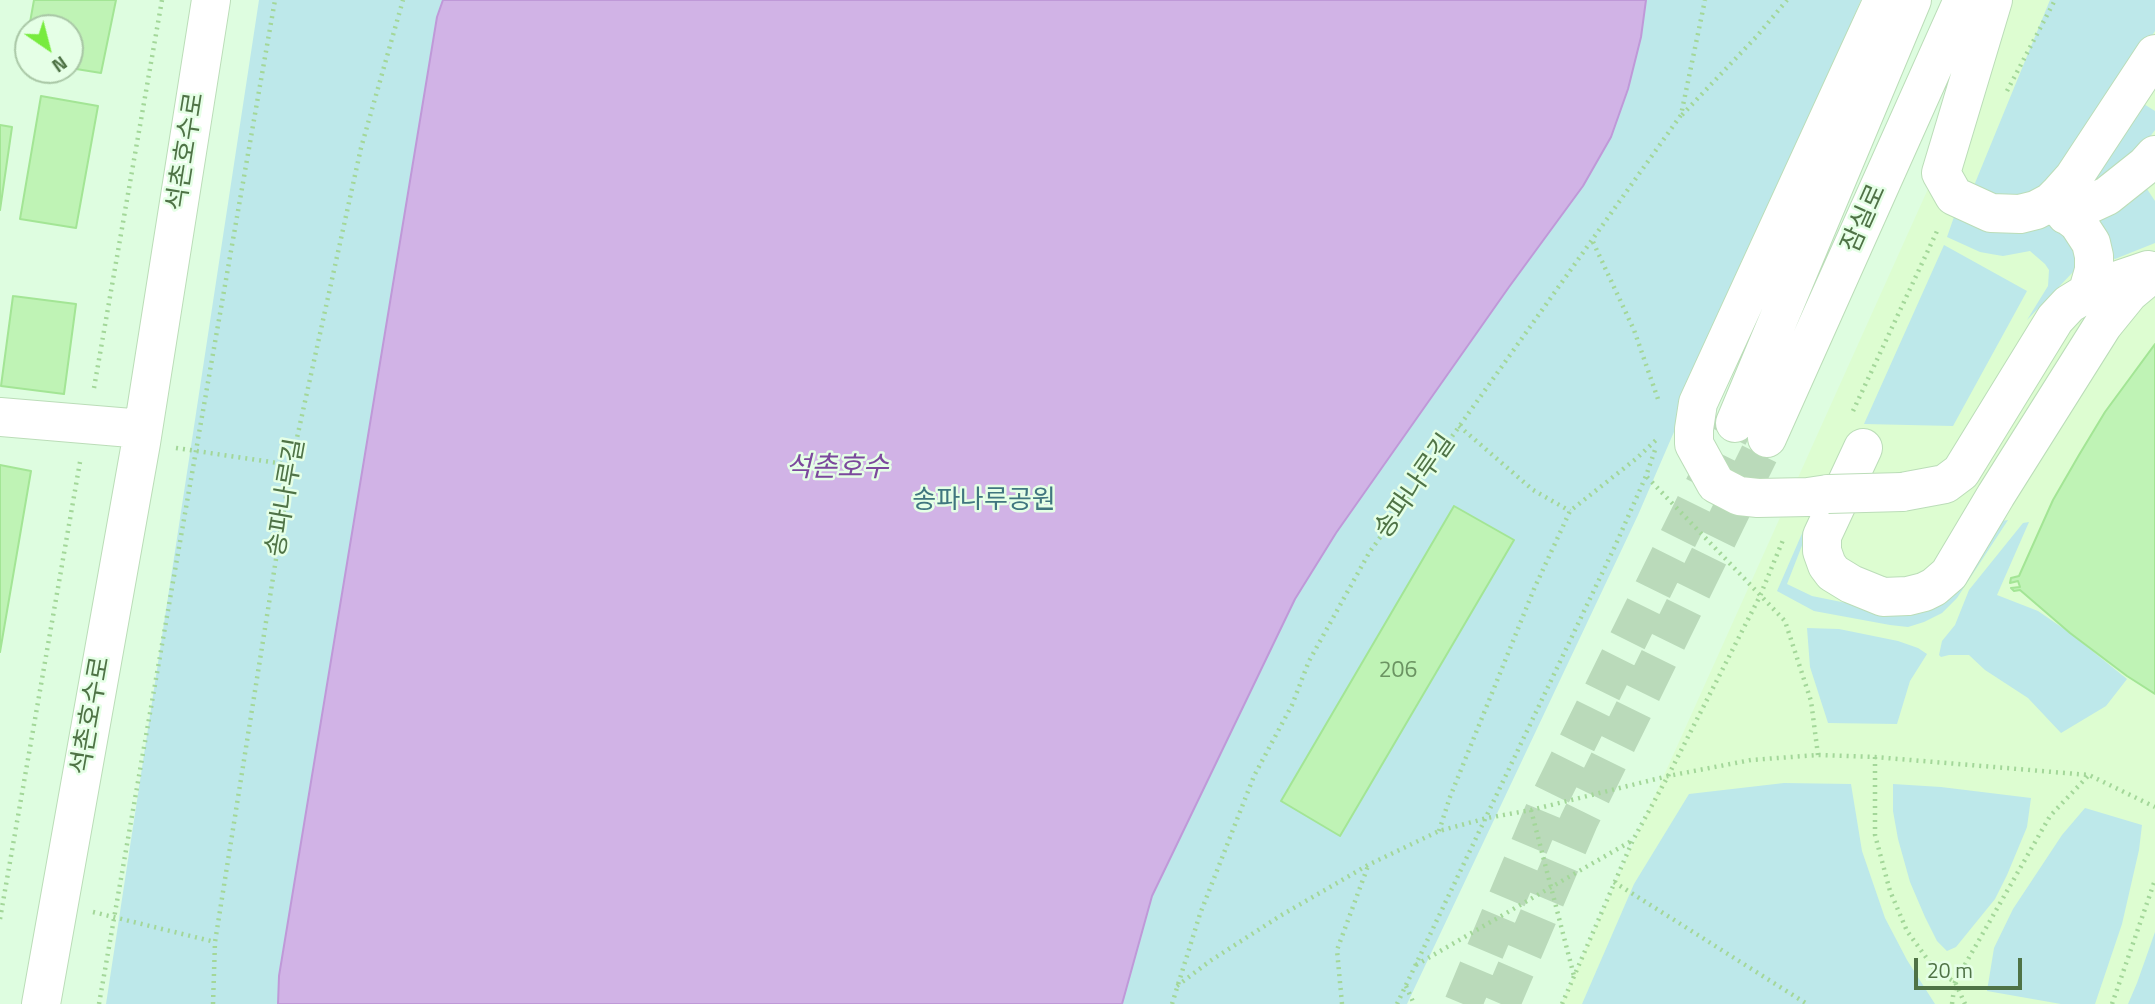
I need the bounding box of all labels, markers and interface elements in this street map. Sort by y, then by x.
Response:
north arrow [14,14,84,84]
text: N [46,49,74,81]
street label: 석촌호수로 [162,90,212,214]
street label: 잠실로 [1836,180,1894,258]
street label: 송파나루길 [1369,429,1463,545]
street label: 송파나루길 [261,436,313,560]
water label: 석촌호수 [785,452,889,486]
park label: 송파나루공원 [912,486,1056,518]
street label: 석촌호수로 [66,654,118,778]
house number: 206 [1379,657,1417,685]
scale bar [1917,944,2025,988]
text: 20 m [1927,954,1973,986]

